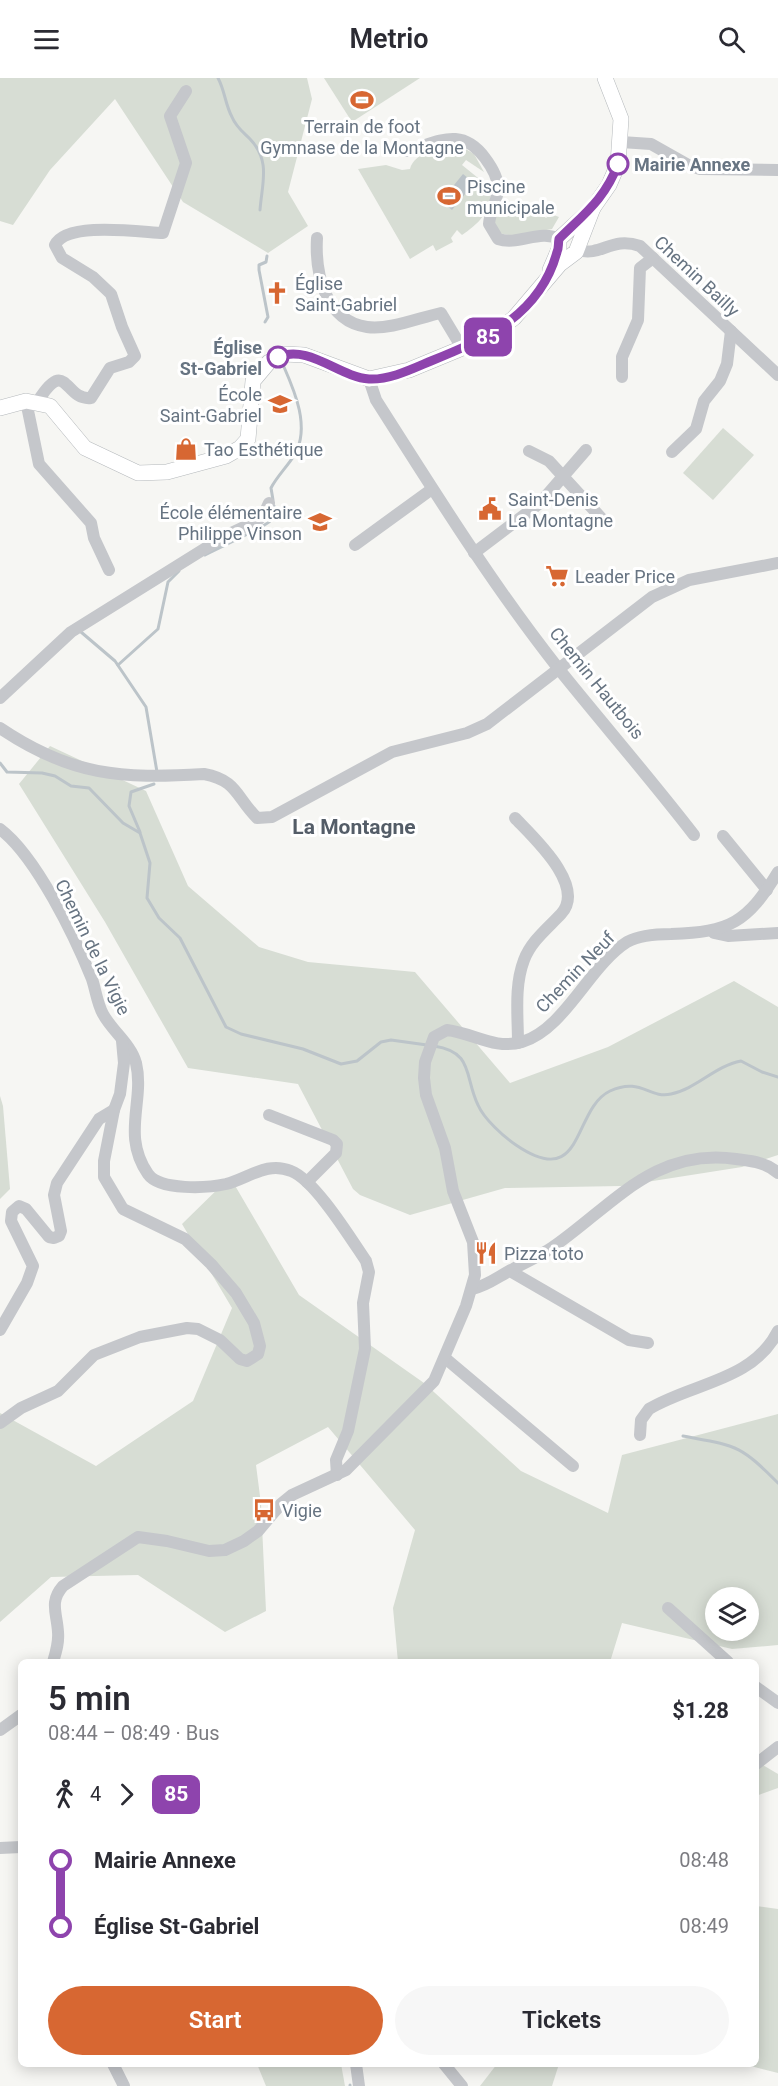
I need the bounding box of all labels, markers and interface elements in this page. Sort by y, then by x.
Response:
icon: menu [30,23,63,56]
text: Metrio [349,23,429,55]
icon: search [715,23,748,56]
sports icon: Terrain de foot Gymnase de la Montagne [349,87,375,113]
place label: Terrain de foot Gymnase de la Montagne [260,116,464,158]
marker: Mairie Annexe [607,153,629,175]
place label: Mairie Annexe [634,154,750,175]
place label: Piscine municipale [467,176,555,218]
sports icon: Piscine municipale [436,183,462,209]
street label: Chemin Bailly [650,231,744,321]
place label: Église Saint-Gabriel [295,273,397,315]
church icon: Église Saint-Gabriel [264,280,290,306]
line badge: 85 [461,318,515,356]
text: 85 [476,325,500,349]
place label: Église St-Gabriel [180,337,262,379]
marker: Église St-Gabriel [267,346,289,368]
place label: École Saint-Gabriel [160,384,262,426]
school or university icon: École Saint-Gabriel [267,391,293,417]
shop icon: Tao Esthétique [173,436,199,462]
place label: Tao Esthétique [204,439,323,460]
place label: Saint-Denis La Montagne [508,489,613,531]
public building icon: Saint-Denis La Montagne [477,496,503,522]
place label: École élémentaire Philippe Vinson [160,502,302,544]
school or university icon: École élémentaire Philippe Vinson [307,509,333,535]
supermarket icon: Leader Price [544,563,570,589]
place label: Leader Price [575,566,675,587]
street label: Chemin Hautbois [545,623,649,743]
district label: La Montagne [292,815,416,839]
street label: Chemin de la Vigie [51,876,135,1018]
street label: Chemin Neuf [531,927,619,1017]
restaurant icon: Pizza toto [473,1240,499,1266]
place label: Pizza toto [504,1243,584,1264]
bus stop icon: Vigie [251,1497,277,1523]
place label: Vigie [282,1500,322,1521]
map controls [705,1587,759,1641]
button: layers [705,1587,759,1641]
text: 5 min [48,1679,131,1718]
text: $1.28 [672,1698,729,1723]
text: 08:44 – 08:49 · Bus [48,1721,220,1745]
icon: walk [48,1778,81,1811]
icon: forward [110,1778,143,1811]
text: 4 [90,1782,101,1806]
text: 85 [164,1782,188,1806]
text: Mairie Annexe [94,1848,236,1873]
text: 08:48 [679,1848,729,1872]
text: Église St-Gabriel [94,1914,259,1939]
text: 08:49 [679,1914,729,1938]
button: Start [48,1986,383,2055]
button: Tickets [395,1986,729,2055]

